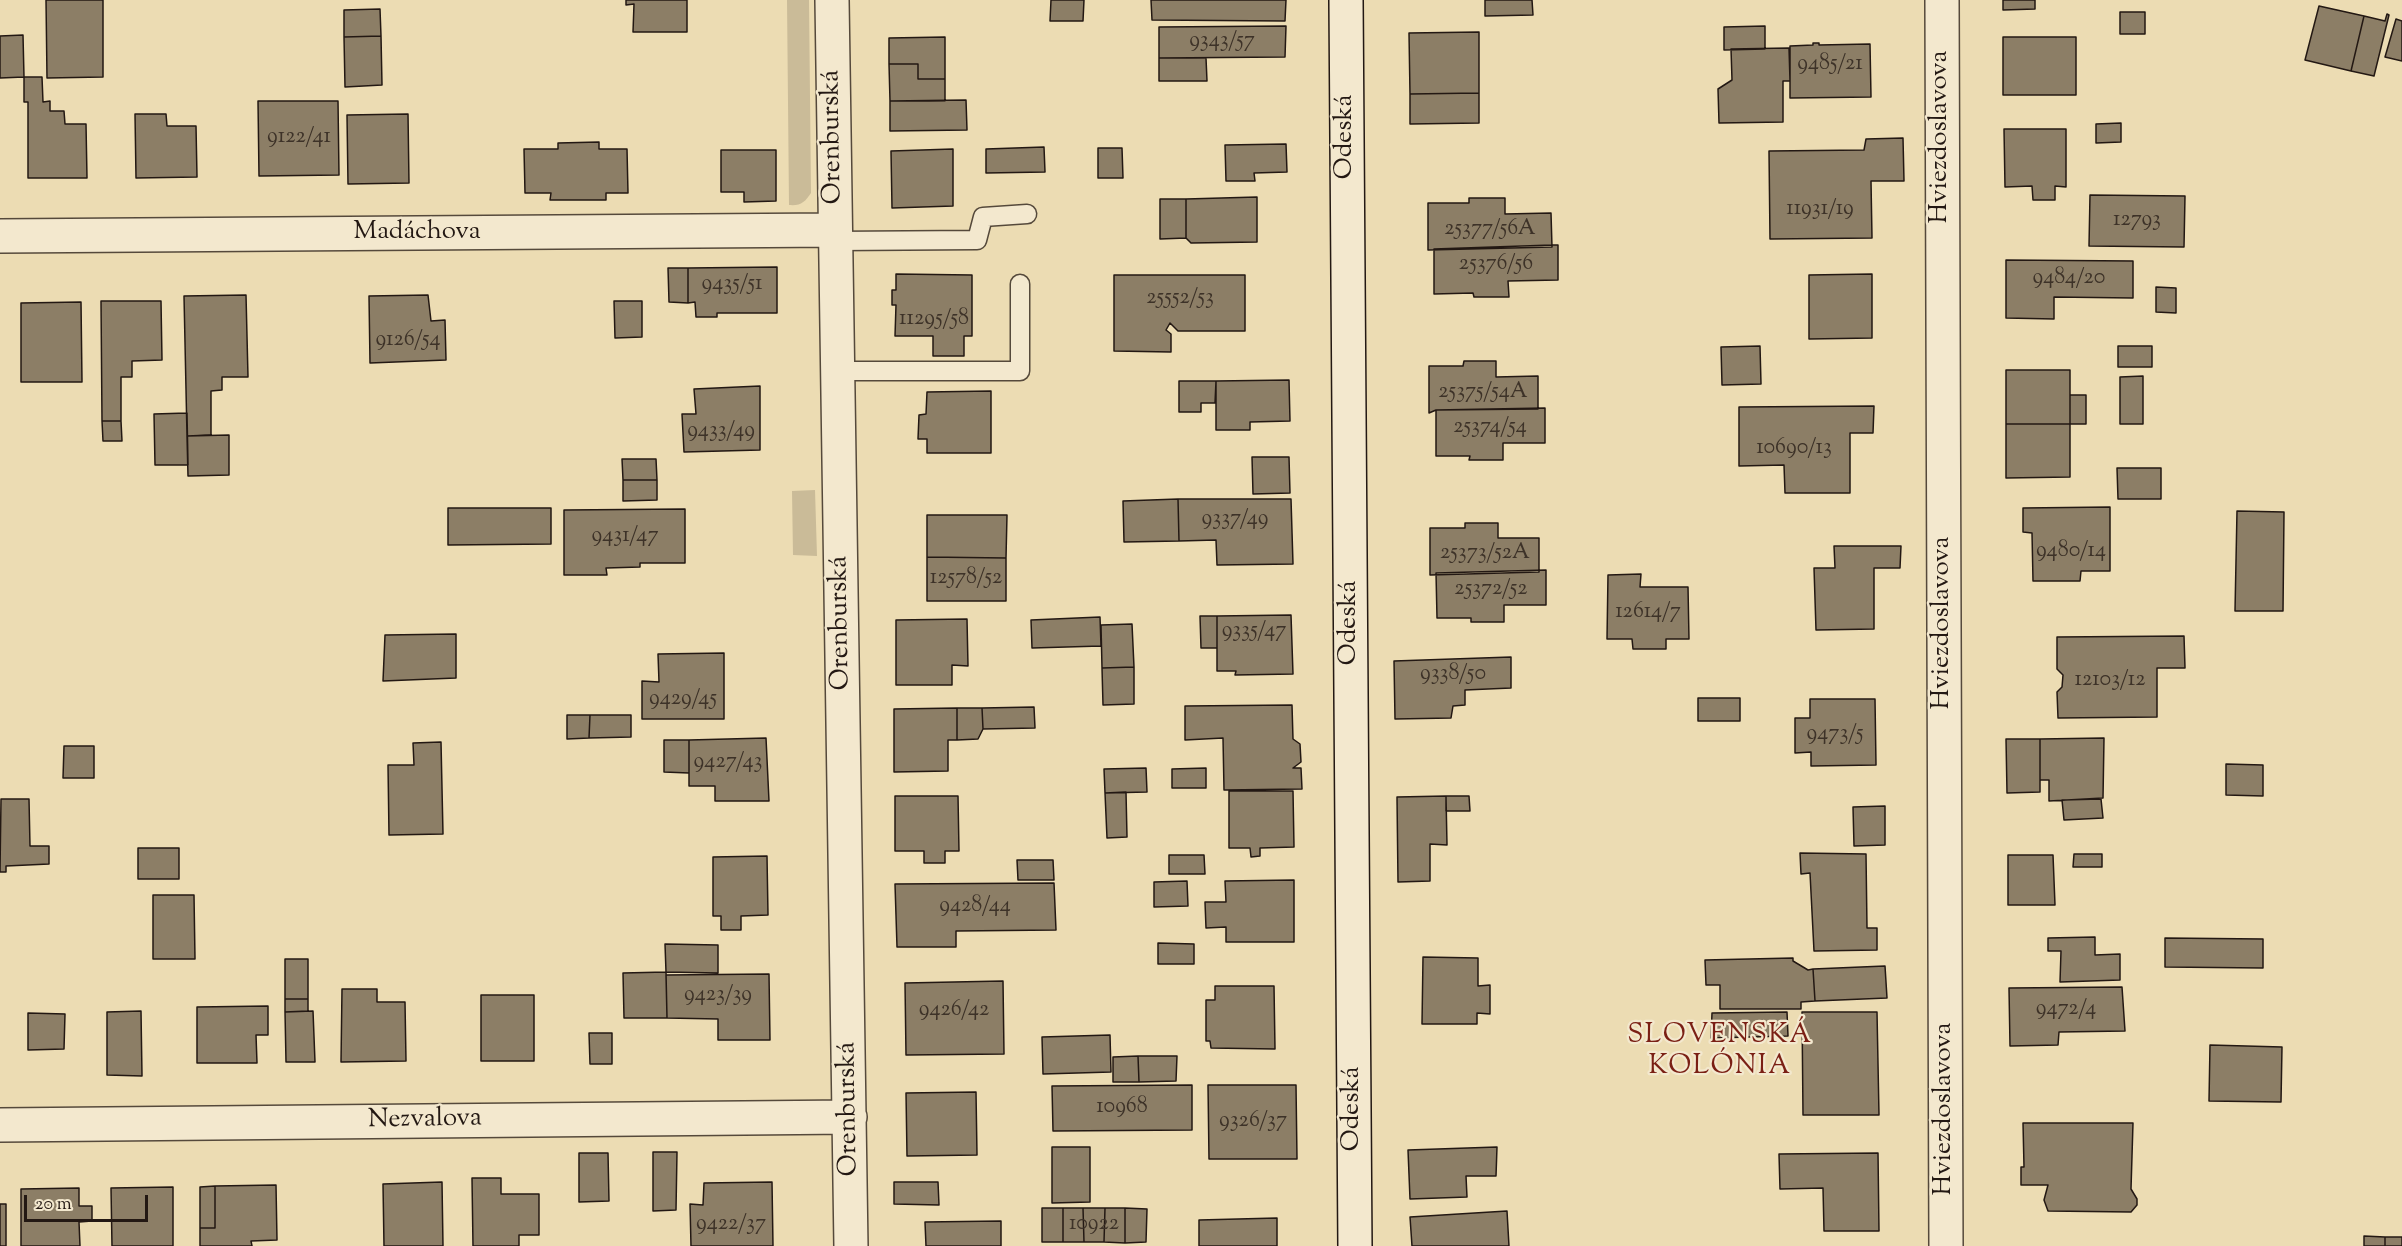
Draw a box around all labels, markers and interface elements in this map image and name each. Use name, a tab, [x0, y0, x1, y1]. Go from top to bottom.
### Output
house number: 9343/57	[1189, 29, 1255, 55]
street label: Hviezdoslavova	[1926, 50, 1958, 224]
house number: 9485/21	[1797, 52, 1863, 78]
street label: Orenburská	[817, 70, 851, 204]
street label: Odeská	[1331, 94, 1363, 180]
house number: 9122/41	[267, 125, 331, 151]
house number: 11931/19	[1786, 197, 1854, 223]
house number: 12793	[2113, 208, 2161, 234]
house number: 25377/56A	[1444, 217, 1536, 243]
street label: Madáchova	[353, 218, 481, 250]
house number: 25376/56	[1459, 252, 1533, 278]
house number: 9484/20	[2033, 266, 2105, 292]
house number: 9435/51	[702, 272, 762, 298]
house number: 25552/53	[1146, 286, 1214, 312]
house number: 11295/58	[899, 307, 969, 333]
house number: 9126/54	[375, 328, 441, 354]
house number: 25375/54A	[1438, 380, 1528, 406]
house number: 25374/54	[1453, 415, 1527, 441]
house number: 9433/49	[687, 419, 755, 445]
house number: 10690/13	[1756, 436, 1832, 462]
house number: 9337/49	[1202, 507, 1268, 533]
house number: 9431/47	[592, 524, 658, 550]
street label: Hviezdoslavova	[1928, 536, 1960, 710]
house number: 9480/14	[2036, 539, 2106, 565]
house number: 25373/52A	[1440, 541, 1530, 567]
street label: Orenburská	[825, 556, 859, 690]
house number: 12578/52	[930, 566, 1002, 592]
house number: 25372/52	[1454, 577, 1528, 603]
street label: Odeská	[1335, 580, 1367, 666]
house number: 12614/7	[1615, 600, 1681, 626]
house number: 9335/47	[1222, 619, 1286, 645]
house number: 9338/50	[1420, 662, 1486, 688]
house number: 12103/12	[2075, 668, 2145, 694]
house number: 9429/45	[649, 687, 717, 713]
house number: 9473/5	[1807, 722, 1863, 748]
house number: 9427/43	[694, 750, 762, 776]
house number: 9428/44	[939, 894, 1011, 920]
house number: 9423/39	[684, 983, 752, 1009]
house number: 9472/4	[2036, 997, 2096, 1023]
house number: 9426/42	[919, 998, 989, 1024]
district label: SLOVENSKÁ KOLÓNIA	[1627, 1021, 1813, 1084]
street label: Hviezdoslavova	[1930, 1022, 1962, 1196]
street label: Orenburská	[833, 1042, 867, 1176]
street label: Odeská	[1338, 1066, 1370, 1152]
house number: 10968	[1096, 1095, 1148, 1121]
street label: Nezvalova	[368, 1104, 482, 1138]
house number: 9326/37	[1219, 1109, 1287, 1135]
scale bar	[27, 1183, 152, 1221]
text: 20 m	[35, 1192, 72, 1218]
house number: 9422/37	[696, 1212, 766, 1238]
house number: 10922	[1069, 1212, 1119, 1238]

